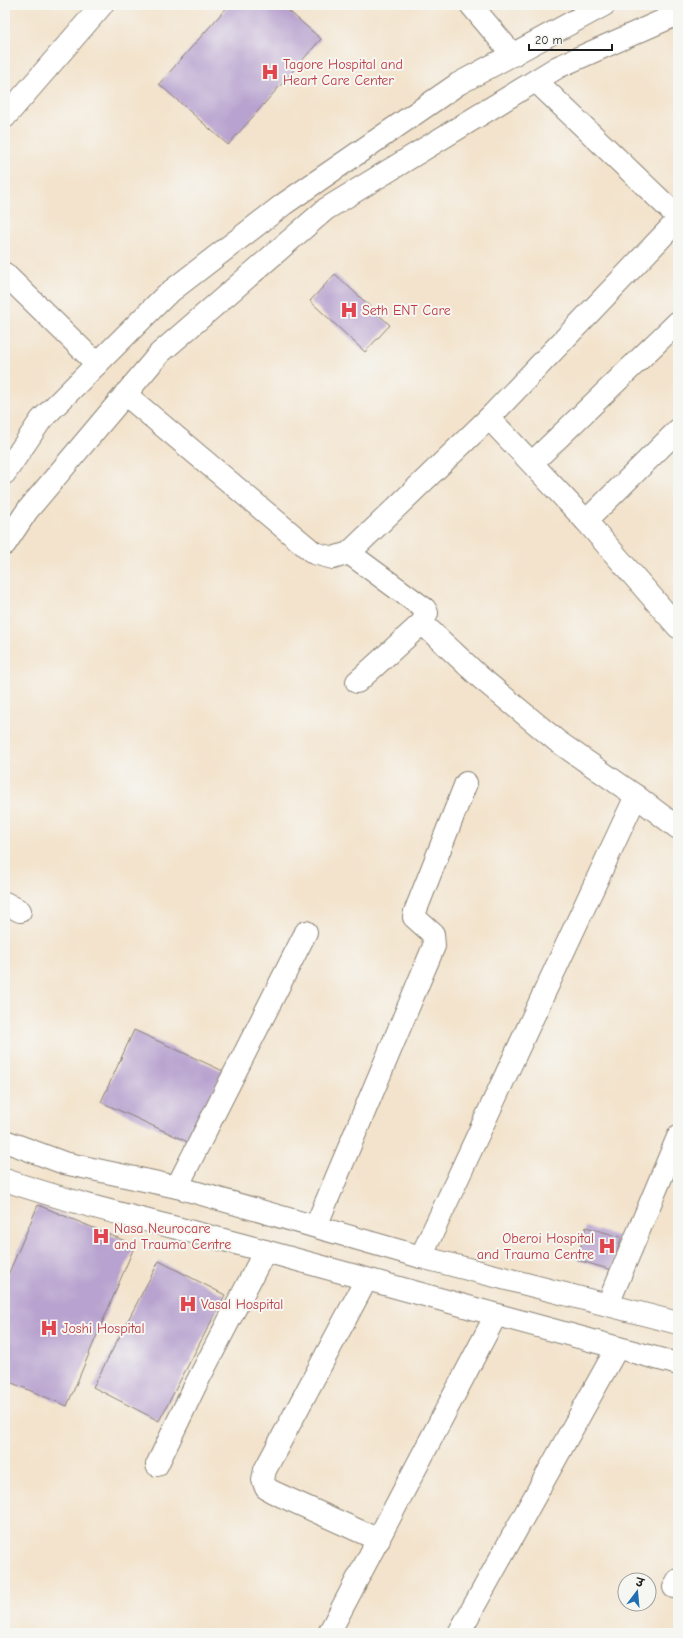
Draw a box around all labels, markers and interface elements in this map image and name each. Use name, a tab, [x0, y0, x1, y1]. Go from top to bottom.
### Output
scale bar	[529, 26, 612, 52]
text: 20 m	[535, 33, 563, 47]
place label: Tagore Hospital and Heart Care Center	[283, 56, 403, 89]
hospital icon: Tagore Hospital and Heart Care Center	[260, 62, 280, 82]
hospital icon: Seth ENT Care	[339, 300, 359, 320]
place label: Seth ENT Care	[362, 302, 451, 319]
place label: Nasa Neurocare and Trauma Centre	[114, 1220, 231, 1253]
hospital icon: Nasa Neurocare and Trauma Centre	[91, 1226, 111, 1246]
place label: Oberoi Hospital and Trauma Centre	[477, 1230, 594, 1263]
hospital icon: Oberoi Hospital and Trauma Centre	[597, 1236, 617, 1256]
hospital icon: Vasal Hospital	[178, 1294, 198, 1314]
place label: Vasal Hospital	[201, 1296, 283, 1313]
hospital icon: Joshi Hospital	[39, 1318, 59, 1338]
place label: Joshi Hospital	[62, 1320, 145, 1337]
north arrow	[617, 1572, 657, 1612]
text: उ	[633, 1575, 647, 1591]

